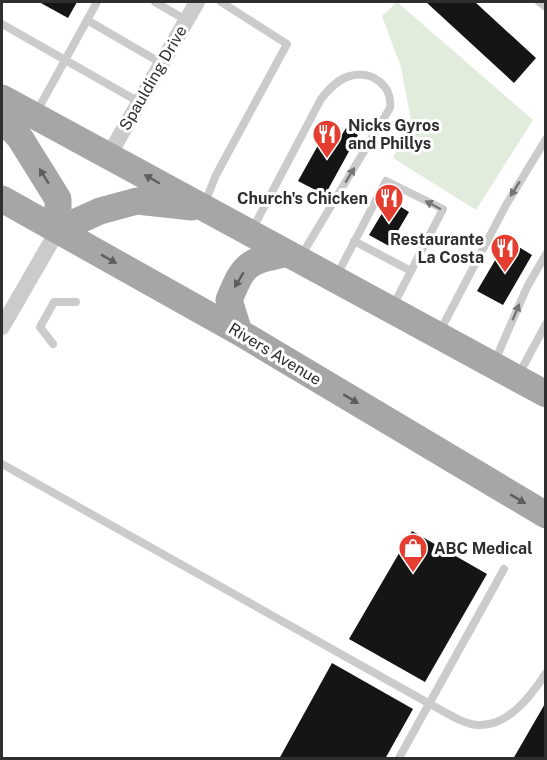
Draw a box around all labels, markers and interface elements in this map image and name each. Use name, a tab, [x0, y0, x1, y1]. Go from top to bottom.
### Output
street label: Spaulding Drive	[115, 22, 191, 134]
place label: Nicks Gyros and Phillys	[348, 116, 440, 153]
restaurant icon: Nicks Gyros and Phillys	[311, 118, 343, 160]
one-way arrow	[344, 167, 355, 183]
one-way arrow	[39, 168, 50, 184]
one-way arrow	[144, 174, 160, 185]
one-way arrow	[509, 181, 520, 197]
restaurant icon: Church's Chicken	[373, 182, 405, 224]
place label: Church's Chicken	[237, 189, 368, 208]
one-way arrow	[424, 200, 442, 210]
place label: Restaurante La Costa	[390, 230, 484, 267]
restaurant icon: Restaurante La Costa	[489, 232, 521, 274]
one-way arrow	[101, 254, 118, 264]
one-way arrow	[233, 272, 244, 288]
one-way arrow	[511, 303, 521, 321]
street label: Rivers Avenue	[225, 319, 325, 389]
one-way arrow	[343, 393, 359, 404]
one-way arrow	[510, 493, 526, 504]
shop icon: ABC Medical	[397, 532, 429, 574]
place label: ABC Medical	[434, 539, 532, 558]

